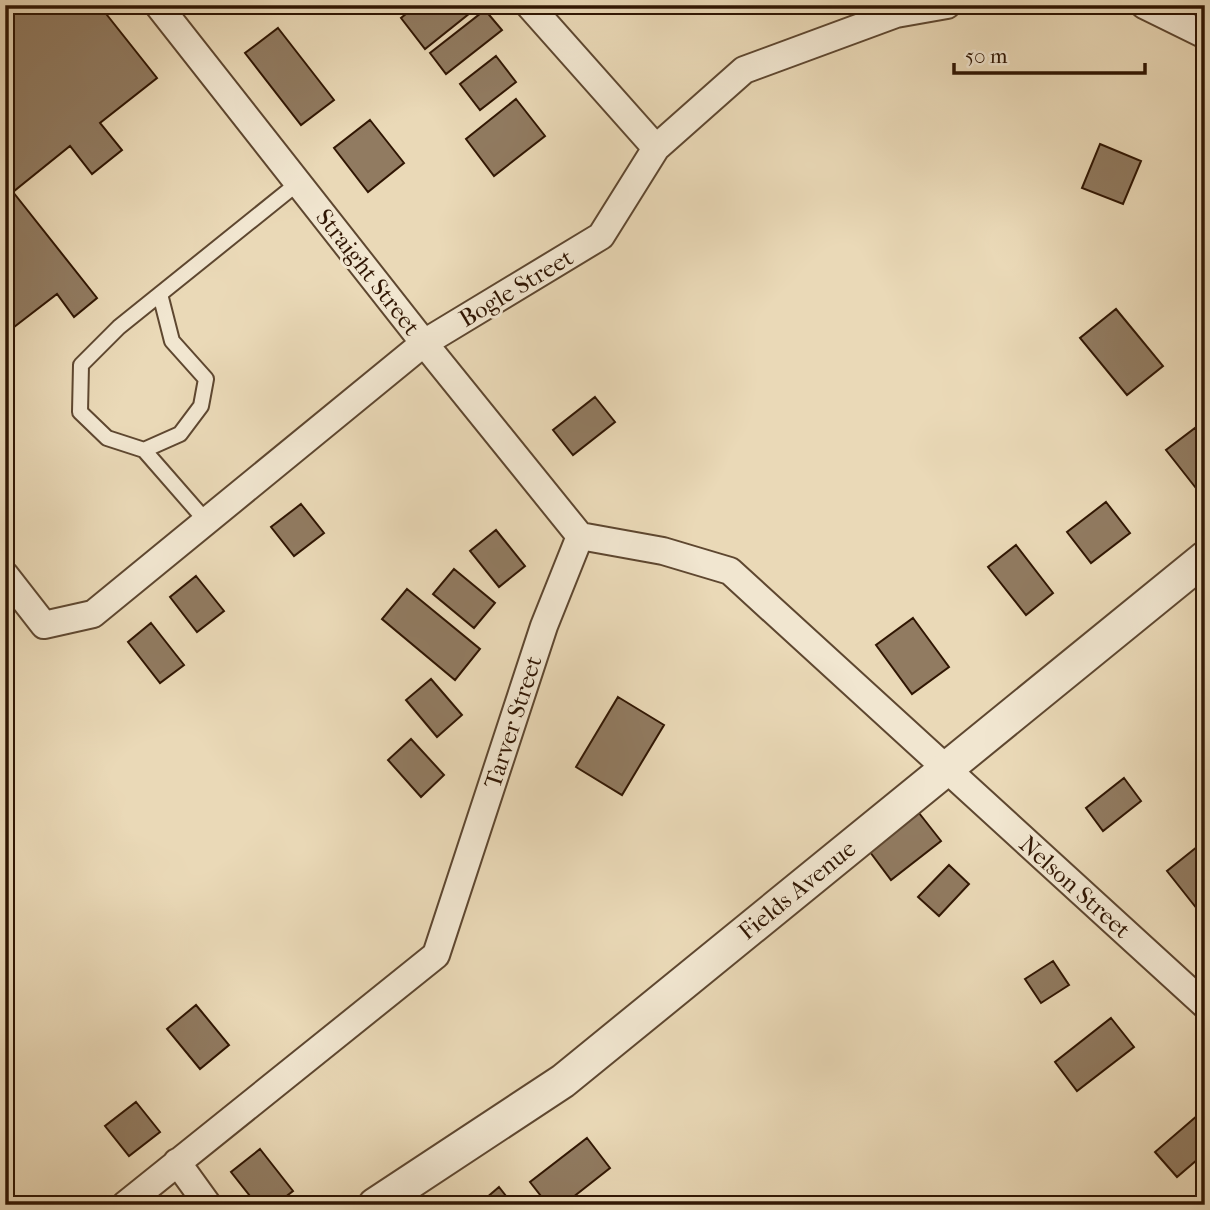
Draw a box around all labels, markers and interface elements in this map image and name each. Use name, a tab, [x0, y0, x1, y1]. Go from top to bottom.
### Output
scale bar	[954, 32, 1145, 76]
text: 50 m	[965, 44, 1008, 68]
street label: Straight Street	[310, 203, 426, 341]
street label: Bogle Street	[454, 243, 578, 333]
street label: Tarver Street	[478, 652, 548, 792]
street label: Nelson Street	[1014, 830, 1137, 944]
street label: Fields Avenue	[733, 834, 861, 946]

